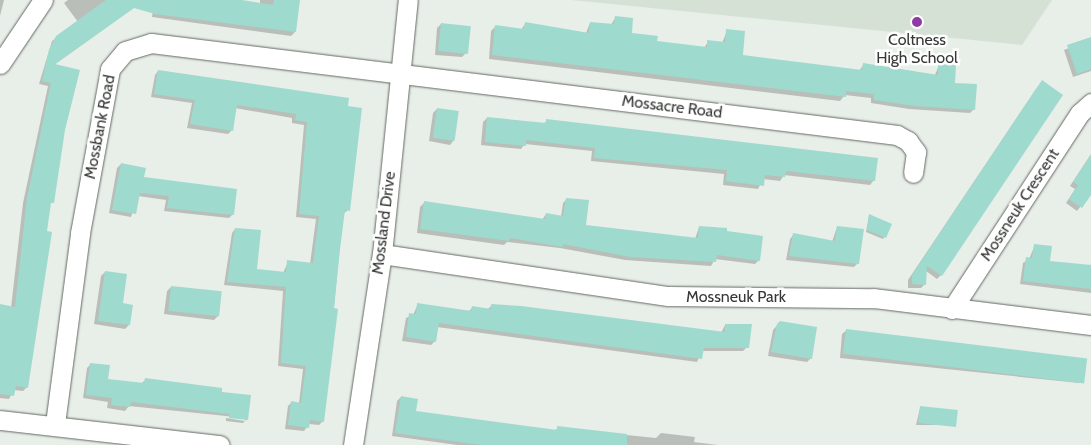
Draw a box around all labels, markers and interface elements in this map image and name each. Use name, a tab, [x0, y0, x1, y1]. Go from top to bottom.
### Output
marker: Coltness High School	[911, 16, 923, 28]
place label: Coltness High School	[876, 30, 958, 68]
street label: Mossbank Road	[80, 73, 120, 181]
street label: Mossacre Road	[621, 91, 723, 123]
street label: Mossneuk Crescent	[977, 145, 1063, 265]
street label: Mossland Drive	[368, 170, 400, 276]
street label: Mossneuk Park	[686, 287, 786, 307]

